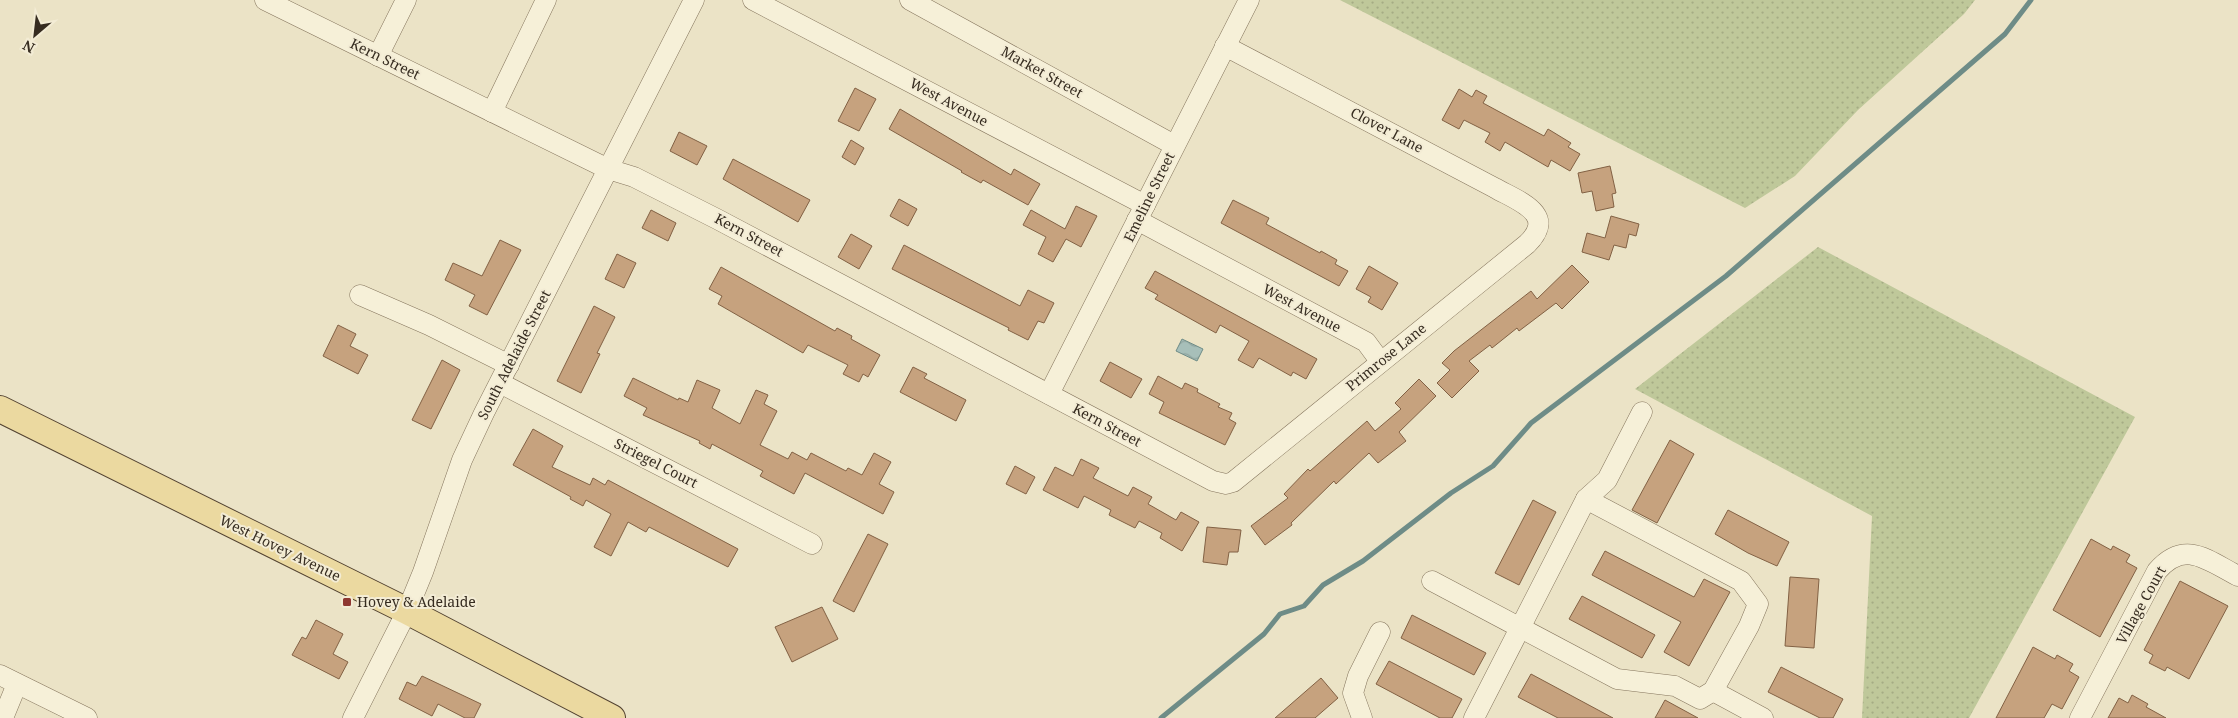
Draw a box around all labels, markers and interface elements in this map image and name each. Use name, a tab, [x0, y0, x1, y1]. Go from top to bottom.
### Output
north arrow	[10, 10, 60, 60]
street label: Kern Street	[347, 34, 423, 84]
text: N	[19, 36, 38, 58]
street label: Market Street	[998, 41, 1087, 102]
street label: West Avenue	[907, 73, 992, 130]
street label: Clover Lane	[1347, 102, 1427, 157]
street label: Emeline Street	[1119, 149, 1178, 245]
street label: Kern Street	[712, 208, 787, 261]
street label: West Avenue	[1260, 279, 1345, 336]
street label: South Adelaide Street	[473, 287, 555, 423]
street label: Primrose Lane	[1342, 318, 1430, 395]
street label: Kern Street	[1070, 398, 1145, 451]
street label: Striegel Court	[611, 433, 701, 492]
street label: West Hovey Avenue	[216, 510, 344, 585]
street label: Village Court	[2111, 562, 2170, 647]
place label: Hovey & Adelaide	[357, 592, 476, 611]
marker: Hovey & Adelaide	[341, 596, 353, 608]

